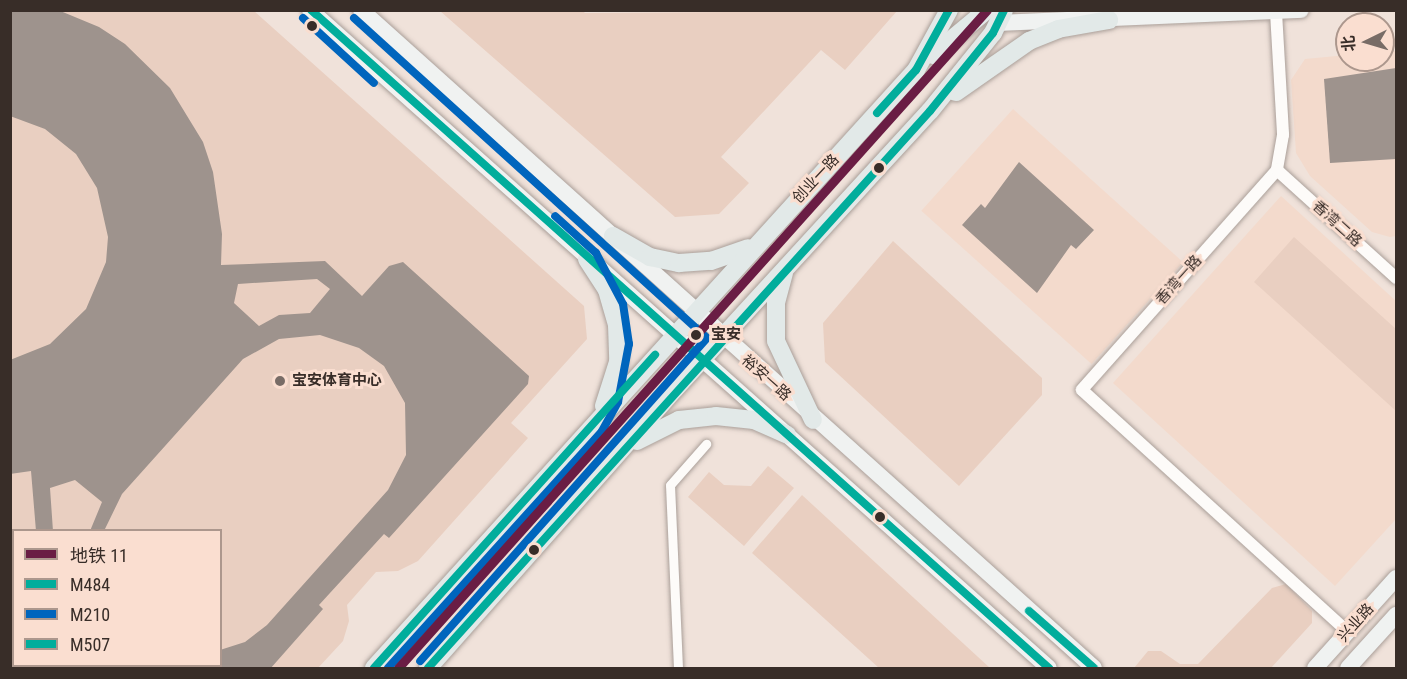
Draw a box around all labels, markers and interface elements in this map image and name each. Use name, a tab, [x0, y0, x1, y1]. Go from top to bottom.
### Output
north arrow	[1335, 12, 1395, 72]
unlabelled marker	[306, 20, 318, 32]
text: 北	[1338, 35, 1359, 52]
street label: 创业一路	[789, 151, 843, 207]
unlabelled marker	[873, 162, 885, 174]
street label: 香湾二路	[1309, 197, 1365, 251]
street label: 香湾一路	[1152, 252, 1206, 308]
marker: 宝安	[686, 325, 706, 345]
place label: 宝安	[711, 326, 741, 344]
street label: 裕安一路	[738, 351, 794, 405]
place label: 宝安体育中心	[292, 372, 382, 390]
marker: 宝安体育中心	[273, 374, 287, 388]
unlabelled marker	[874, 511, 886, 523]
legend	[12, 529, 222, 667]
unlabelled marker	[528, 544, 540, 556]
text: 地铁 11	[70, 545, 128, 566]
text: M484	[70, 574, 110, 595]
street label: 兴业路	[1334, 600, 1378, 646]
text: M210	[70, 604, 110, 625]
text: M507	[70, 634, 110, 655]

